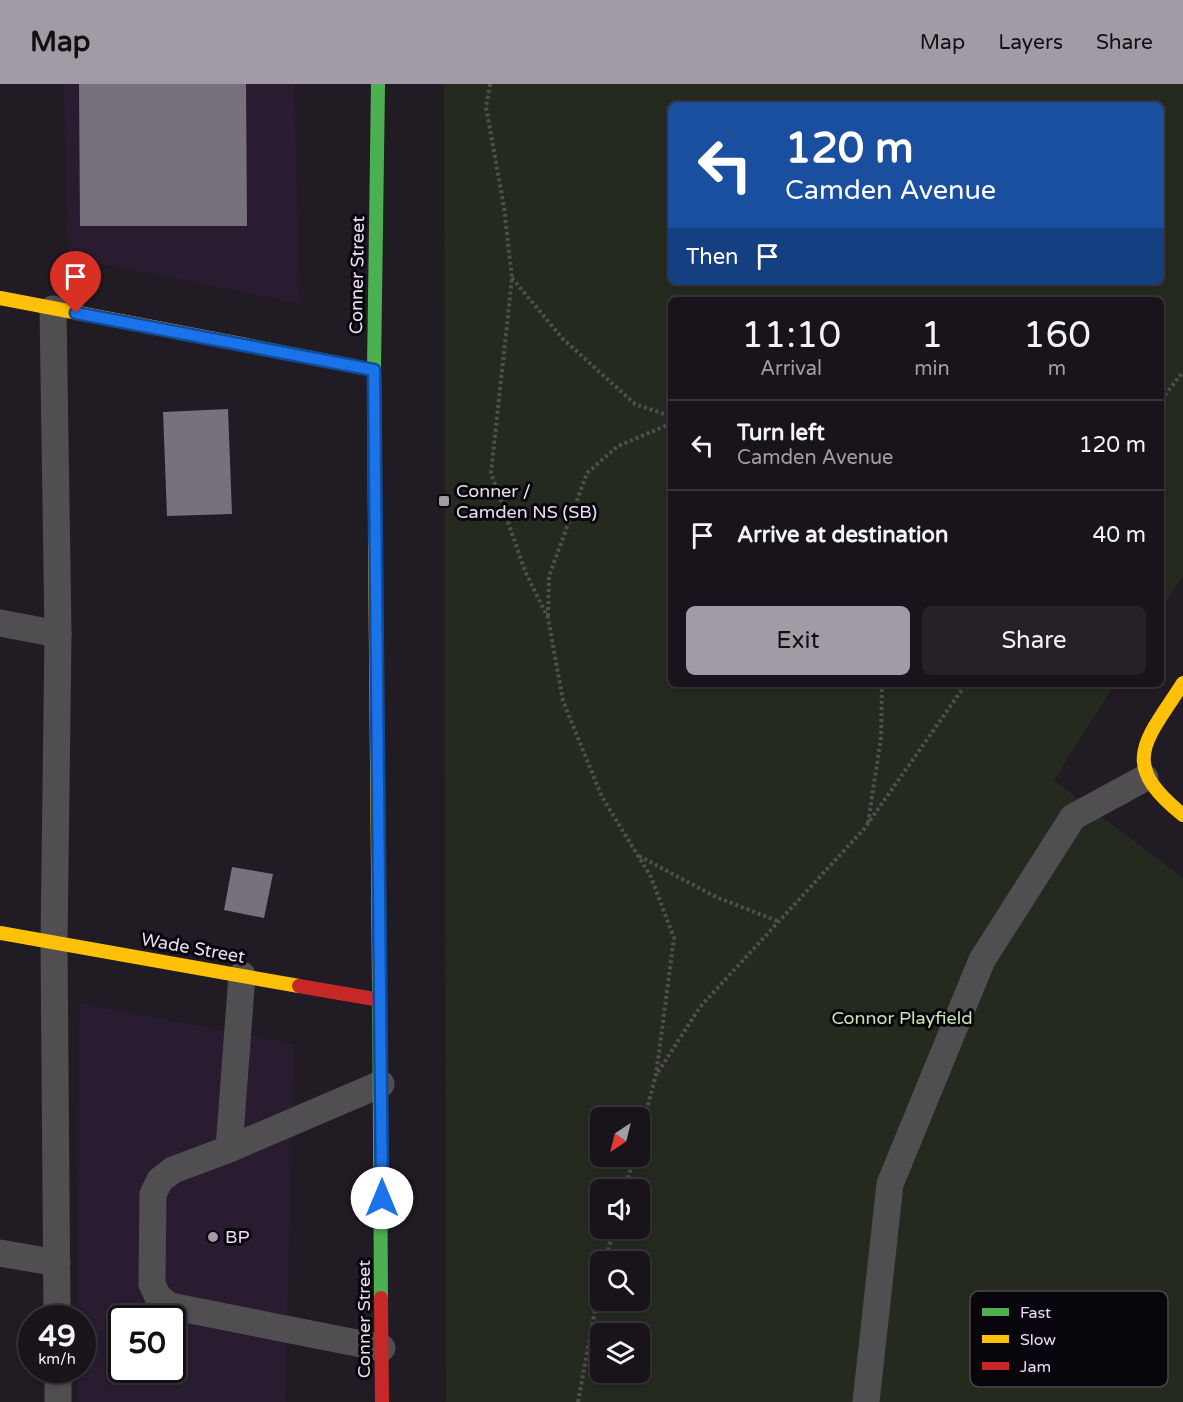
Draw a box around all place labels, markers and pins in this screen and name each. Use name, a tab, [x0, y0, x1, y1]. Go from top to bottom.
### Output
pin	[50, 251, 101, 313]
place label: Conner / Camden NS (SB)	[456, 480, 597, 523]
marker: Conner / Camden NS (SB)	[437, 494, 451, 508]
place label: BP	[225, 1226, 250, 1248]
marker: BP	[206, 1230, 220, 1244]

